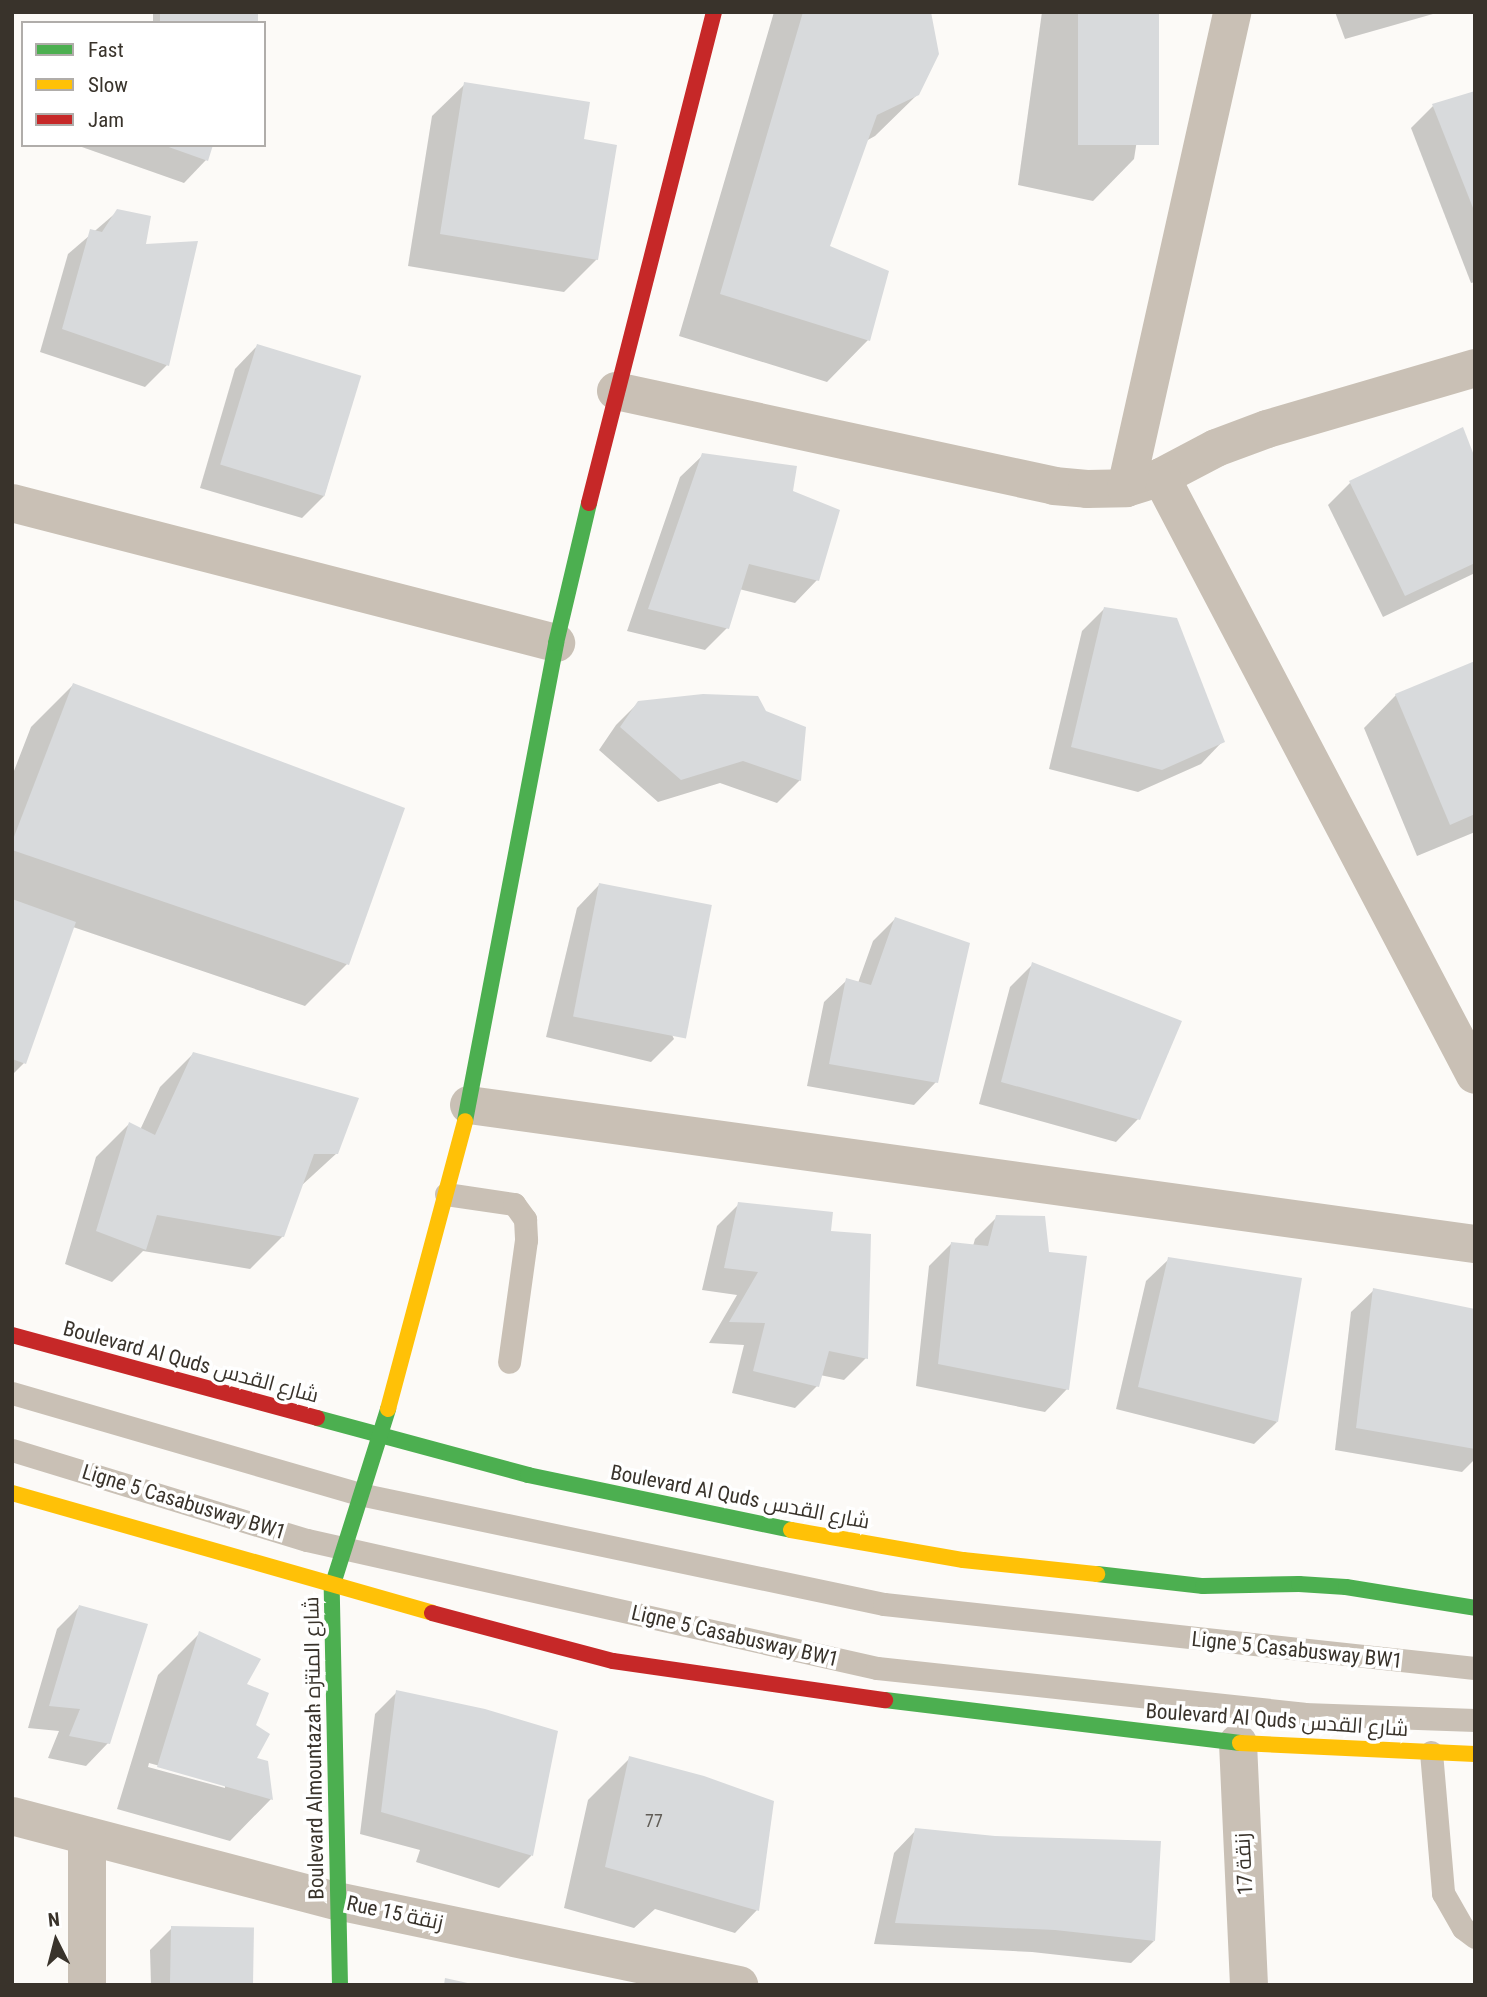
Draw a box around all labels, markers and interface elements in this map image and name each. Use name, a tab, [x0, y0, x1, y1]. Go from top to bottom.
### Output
legend	[21, 21, 266, 147]
text: Fast	[88, 38, 124, 62]
text: Slow	[88, 73, 128, 97]
text: Jam	[88, 108, 124, 132]
street label: Boulevard Al Quds شارع القدس	[61, 1316, 321, 1408]
street label: Ligne 5 Casabusway BW1	[79, 1459, 289, 1545]
street label: Boulevard Al Quds شارع القدس	[608, 1460, 872, 1534]
street label: Boulevard Almountazah شارع المنتزه	[299, 1596, 329, 1900]
street label: Ligne 5 Casabusway BW1	[629, 1600, 841, 1672]
street label: Ligne 5 Casabusway BW1	[1190, 1626, 1404, 1674]
street label: Boulevard Al Quds شارع القدس	[1145, 1698, 1409, 1742]
house number: 77	[645, 1810, 663, 1832]
street label: زنقة 17	[1230, 1832, 1258, 1896]
street label: Rue 15 زنقة	[344, 1890, 446, 1936]
north arrow	[21, 1906, 91, 1976]
text: N	[47, 1908, 61, 1932]

